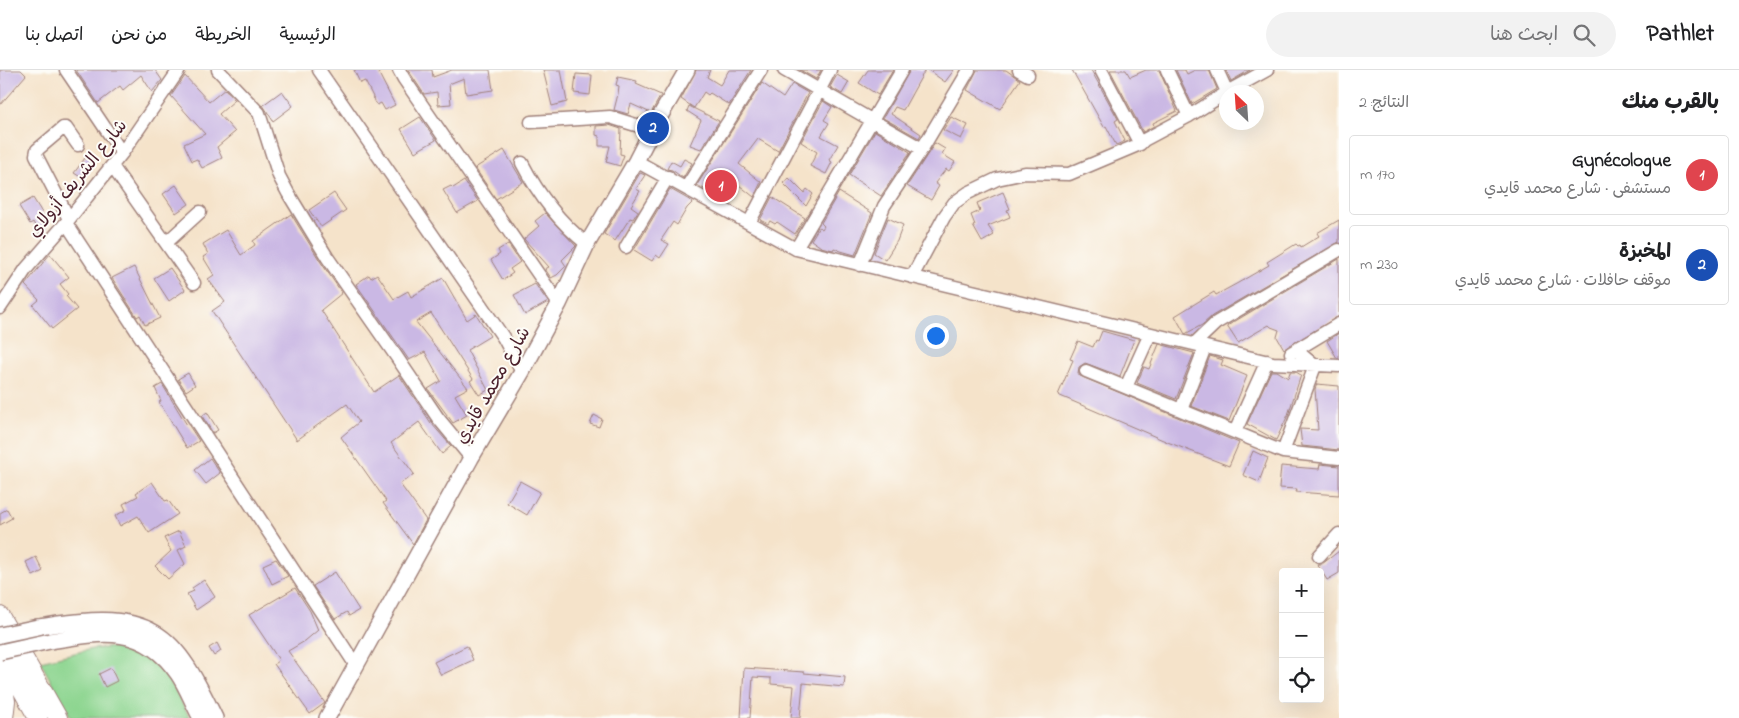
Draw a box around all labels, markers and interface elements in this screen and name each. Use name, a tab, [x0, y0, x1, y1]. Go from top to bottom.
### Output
search box	[1266, 12, 1616, 57]
text: Pathlet	[1646, 17, 1714, 52]
icon: search	[1570, 21, 1598, 49]
text: ابحث هنا	[1490, 22, 1558, 49]
text: اتصل بنا	[25, 23, 83, 49]
text: من نحن	[111, 23, 167, 49]
text: الخريطة	[195, 23, 251, 49]
text: الرئيسية	[279, 23, 336, 49]
north arrow	[1219, 85, 1264, 130]
text: بالقرب منك	[1622, 88, 1719, 118]
text: النتائج: 2	[1359, 91, 1409, 115]
pin: 2	[637, 109, 669, 147]
street label: شارع الشريف أزولاي	[23, 114, 135, 244]
text: Gynécologue	[1572, 148, 1671, 175]
text: 170 m	[1360, 163, 1395, 187]
text: 1	[1699, 163, 1705, 187]
pin: 1	[705, 167, 737, 205]
text: مستشفى · شارع محمد قايدي	[1484, 177, 1671, 201]
text: المخبزة	[1619, 239, 1671, 266]
text: 230 m	[1360, 253, 1398, 277]
text: 2	[1698, 253, 1706, 277]
text: موقف حافلات · شارع محمد قايدي	[1455, 269, 1671, 293]
street label: شارع محمد قايدي	[450, 322, 538, 450]
your location	[923, 323, 949, 349]
map controls	[1279, 568, 1324, 703]
button: +	[1279, 568, 1324, 613]
button: −	[1279, 613, 1324, 658]
button: locate	[1279, 658, 1324, 703]

